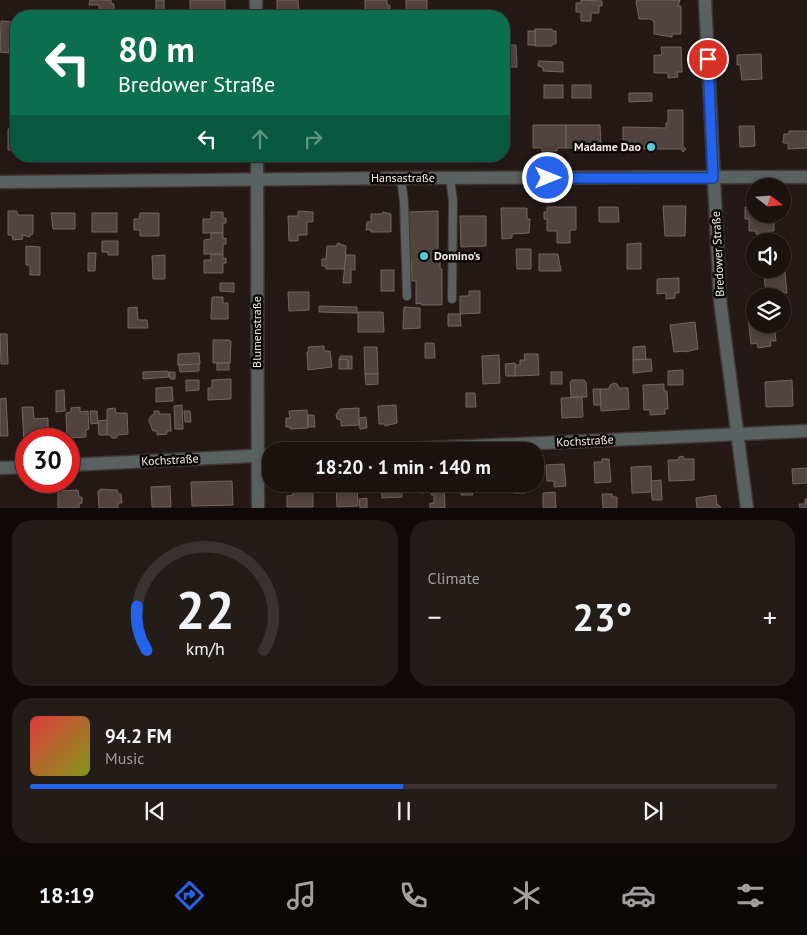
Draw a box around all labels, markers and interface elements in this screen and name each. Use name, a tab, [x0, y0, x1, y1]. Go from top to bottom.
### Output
text: 80 m	[118, 26, 195, 72]
icon: left	[35, 30, 100, 95]
pin	[687, 38, 729, 80]
icon: arrive	[694, 45, 722, 73]
text: Bredower Straße	[118, 70, 275, 98]
icon: left	[193, 125, 221, 153]
icon: ahead	[246, 125, 274, 153]
icon: right	[299, 125, 327, 153]
place label: Madame Dao	[574, 139, 642, 154]
marker: Madame Dao	[645, 141, 657, 153]
position arrow	[521, 151, 573, 203]
street label: Hansastraße	[371, 170, 435, 185]
north arrow	[746, 178, 791, 222]
map controls	[746, 178, 791, 333]
street label: Bredower Straße	[708, 211, 727, 297]
button: sound	[746, 233, 791, 278]
place label: Domino's	[434, 248, 480, 263]
marker: Domino's	[418, 250, 430, 262]
button: layers	[746, 288, 791, 333]
street label: Blumenstraße	[249, 296, 264, 368]
speed limit sign: 30	[15, 428, 80, 493]
street label: Kochstraße	[556, 432, 614, 449]
street label: Kochstraße	[141, 451, 199, 468]
text: 18:20 · 1 min · 140 m	[315, 455, 491, 479]
text: Climate	[428, 568, 480, 588]
text: 22	[175, 576, 234, 643]
text: 23°	[572, 592, 632, 641]
text: −	[428, 598, 442, 635]
text: +	[763, 598, 777, 635]
text: km/h	[185, 637, 224, 660]
text: 94.2 FM	[105, 724, 172, 748]
text: Music	[105, 748, 145, 768]
icon: previous	[141, 797, 169, 825]
icon: pause	[390, 797, 418, 825]
icon: next	[639, 797, 667, 825]
icon: directions	[172, 878, 207, 913]
icon: music	[284, 878, 319, 913]
icon: phone	[396, 878, 431, 913]
icon: climate	[509, 878, 544, 913]
icon: car	[621, 878, 656, 913]
icon: filters	[733, 878, 768, 913]
text: 18:19	[39, 881, 94, 909]

